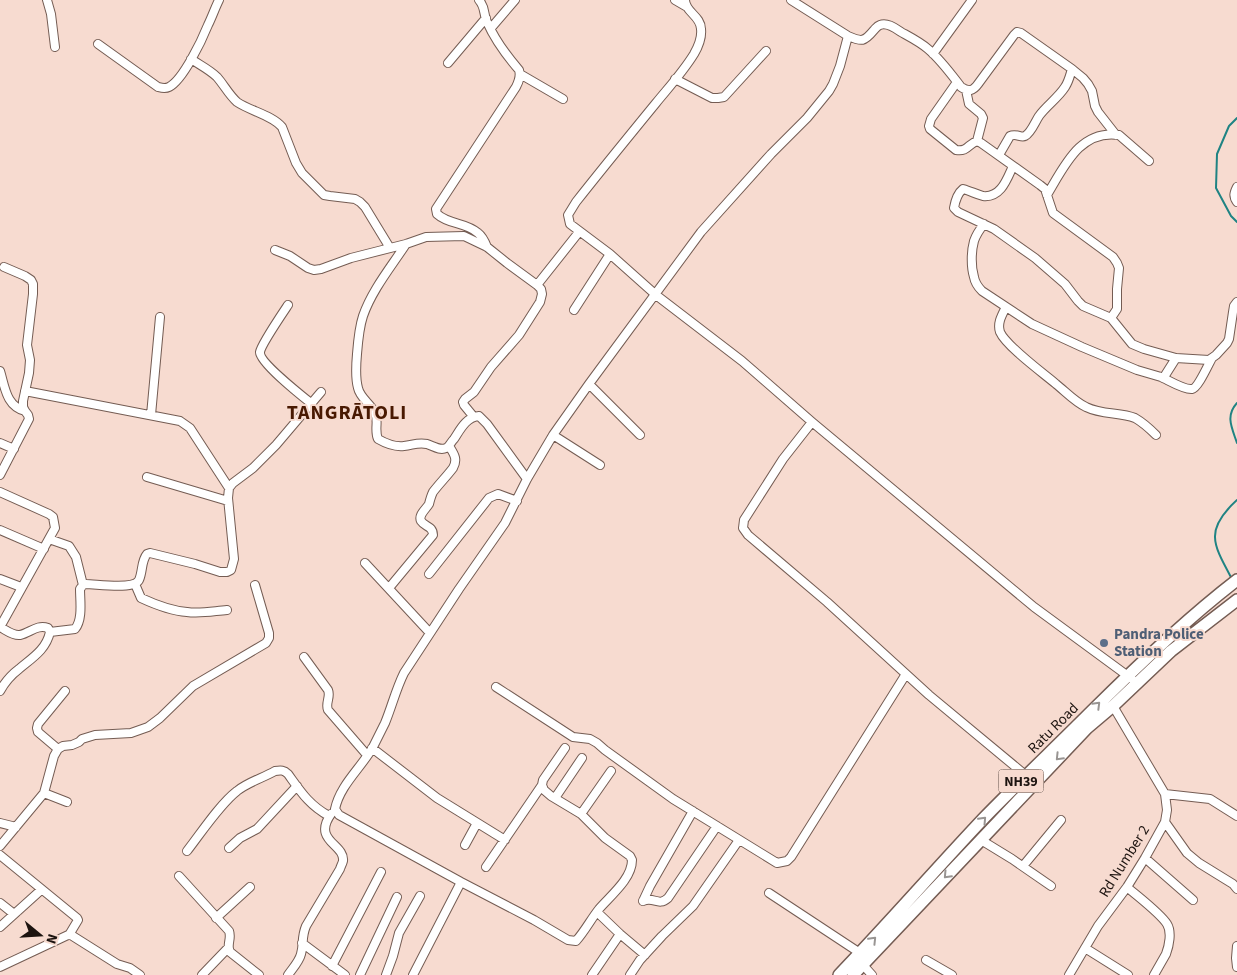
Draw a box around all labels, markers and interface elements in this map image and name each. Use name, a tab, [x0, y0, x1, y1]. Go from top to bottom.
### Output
district label: TANGRĀTOLI	[287, 399, 407, 427]
place label: Pandra Police Station	[1114, 624, 1204, 662]
marker: Pandra Police Station	[1098, 637, 1110, 649]
street label: Ratu Road	[1023, 698, 1083, 758]
one-way arrow	[1092, 702, 1101, 711]
one-way arrow	[1056, 752, 1065, 761]
road number: NH39	[998, 769, 1044, 792]
one-way arrow	[977, 817, 986, 826]
street label: Rd Number 2	[1094, 821, 1155, 901]
one-way arrow	[944, 870, 953, 879]
north arrow	[15, 910, 65, 960]
text: N	[40, 931, 62, 946]
one-way arrow	[867, 937, 876, 946]

